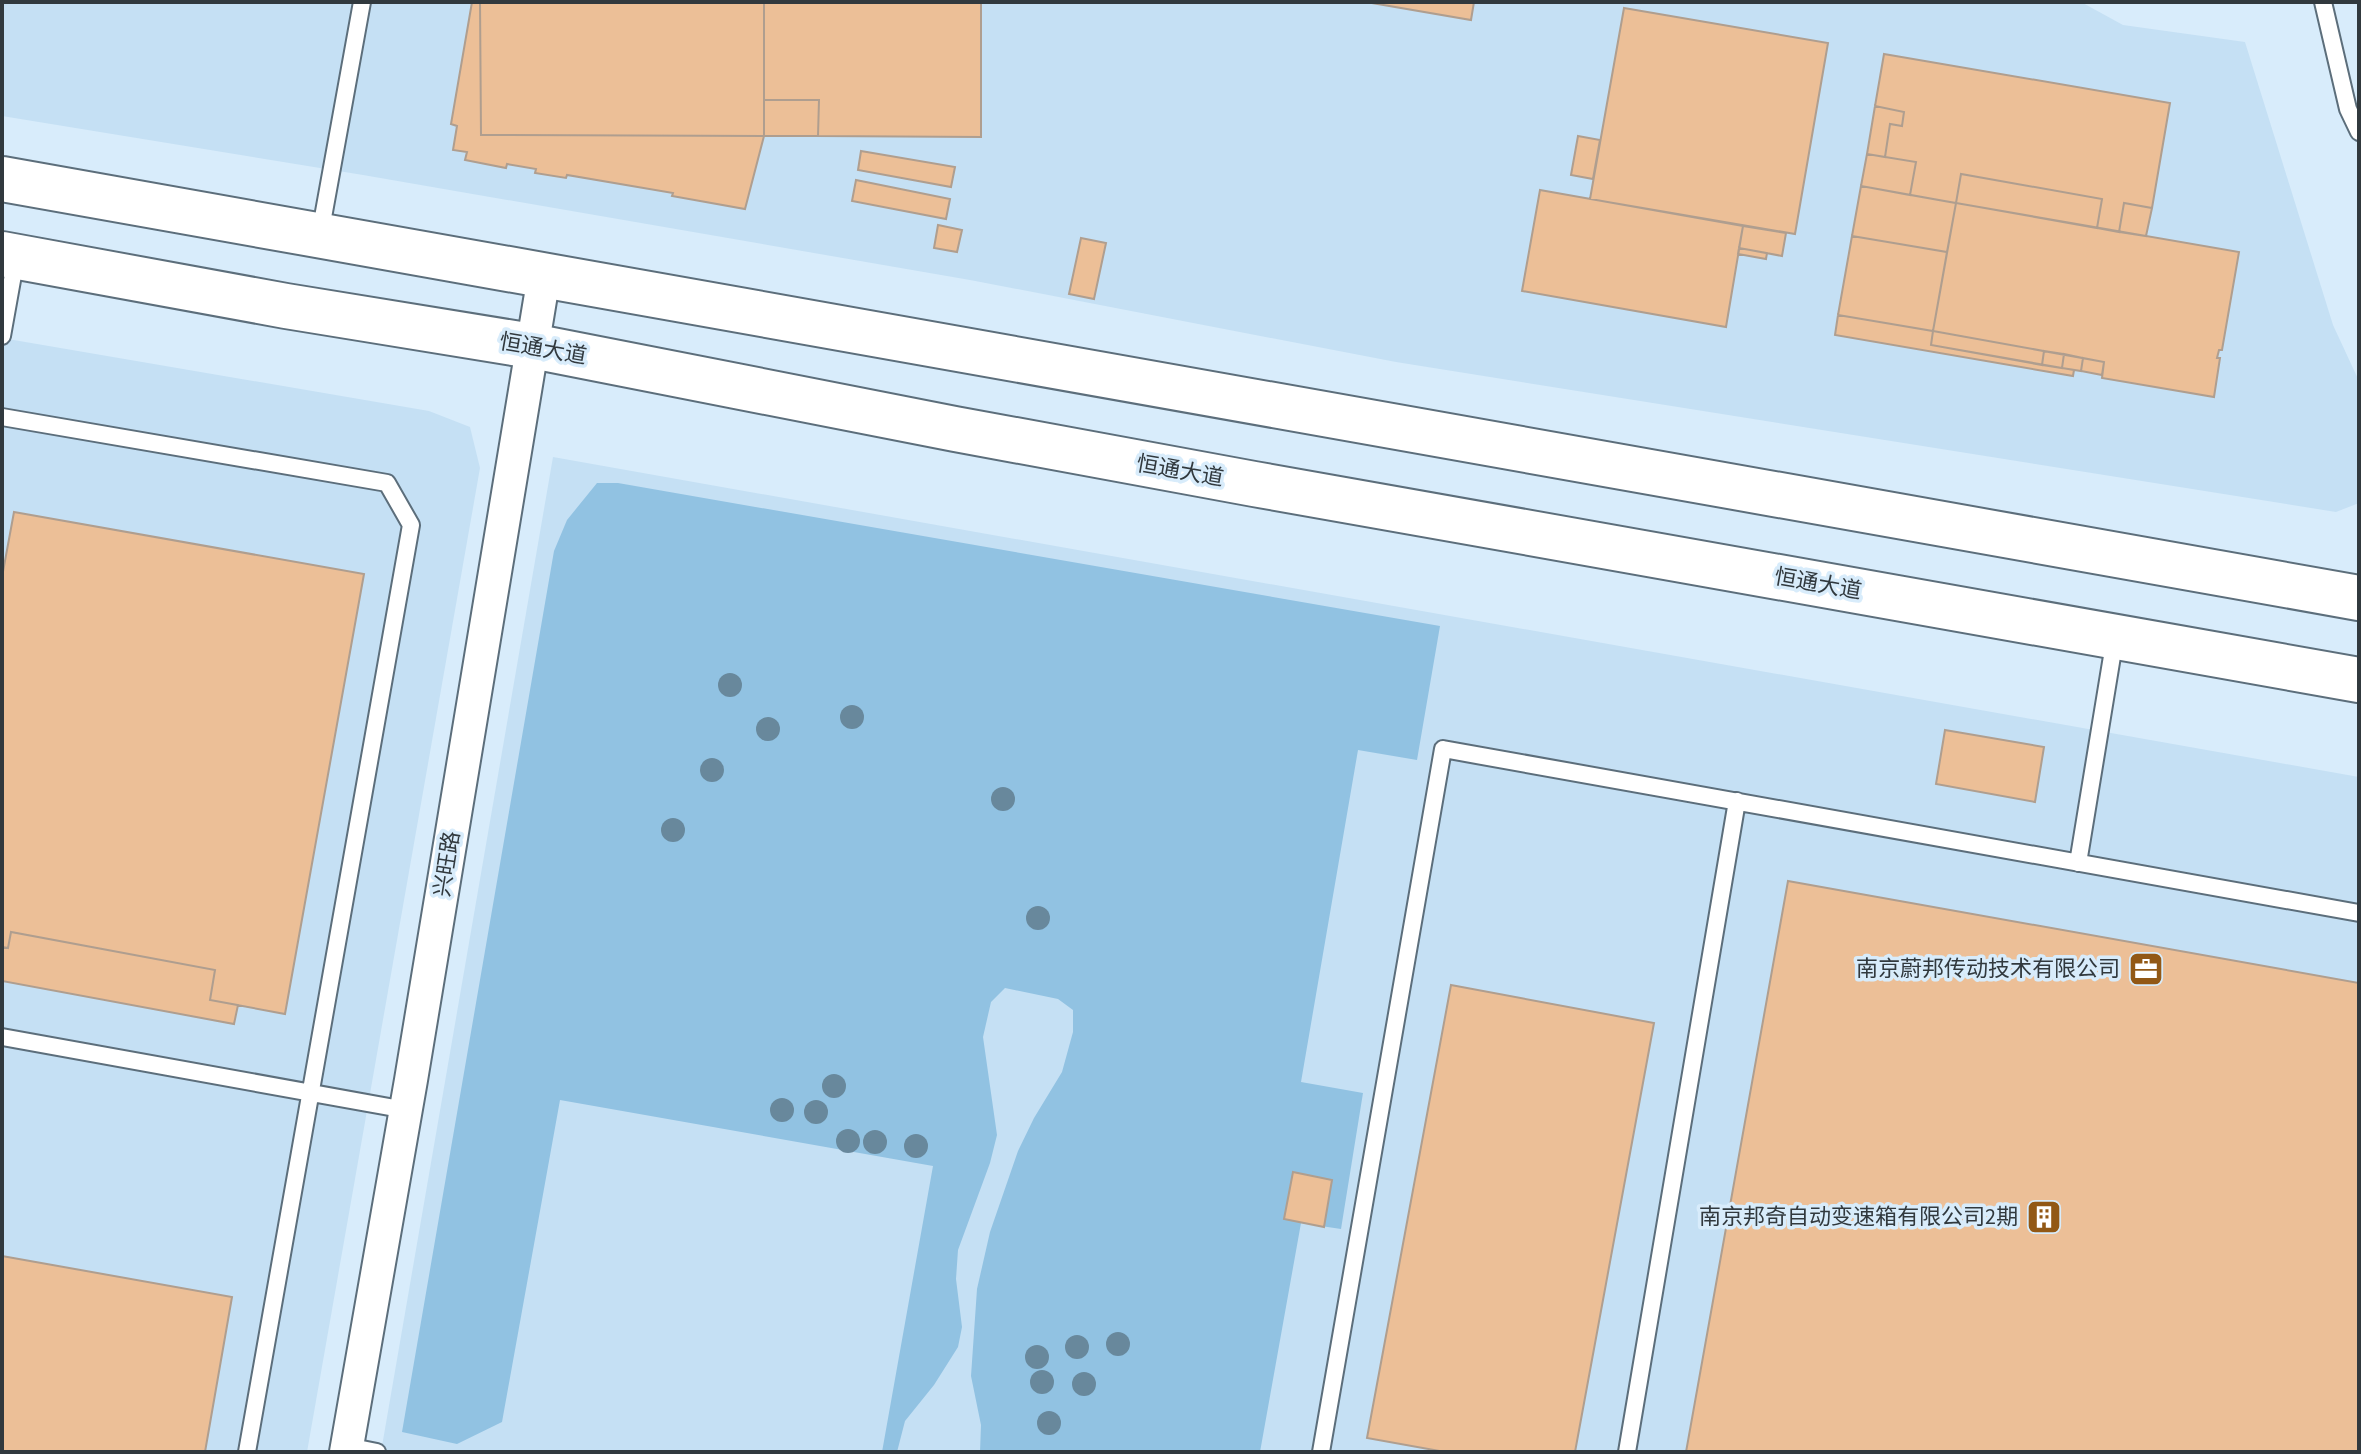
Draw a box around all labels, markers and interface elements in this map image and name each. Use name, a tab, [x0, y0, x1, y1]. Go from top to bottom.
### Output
street label: 恒通大道	[497, 326, 589, 372]
street label: 恒通大道	[1134, 448, 1226, 494]
street label: 恒通大道	[1772, 561, 1864, 607]
street label: 兴旺路	[426, 829, 468, 899]
office icon: 南京蔚邦传动技术有限公司	[2127, 950, 2165, 988]
place label: 南京蔚邦传动技术有限公司	[1856, 953, 2120, 985]
building icon: 南京邦奇自动变速箱有限公司2期	[2025, 1198, 2063, 1236]
place label: 南京邦奇自动变速箱有限公司2期	[1699, 1201, 2018, 1233]

